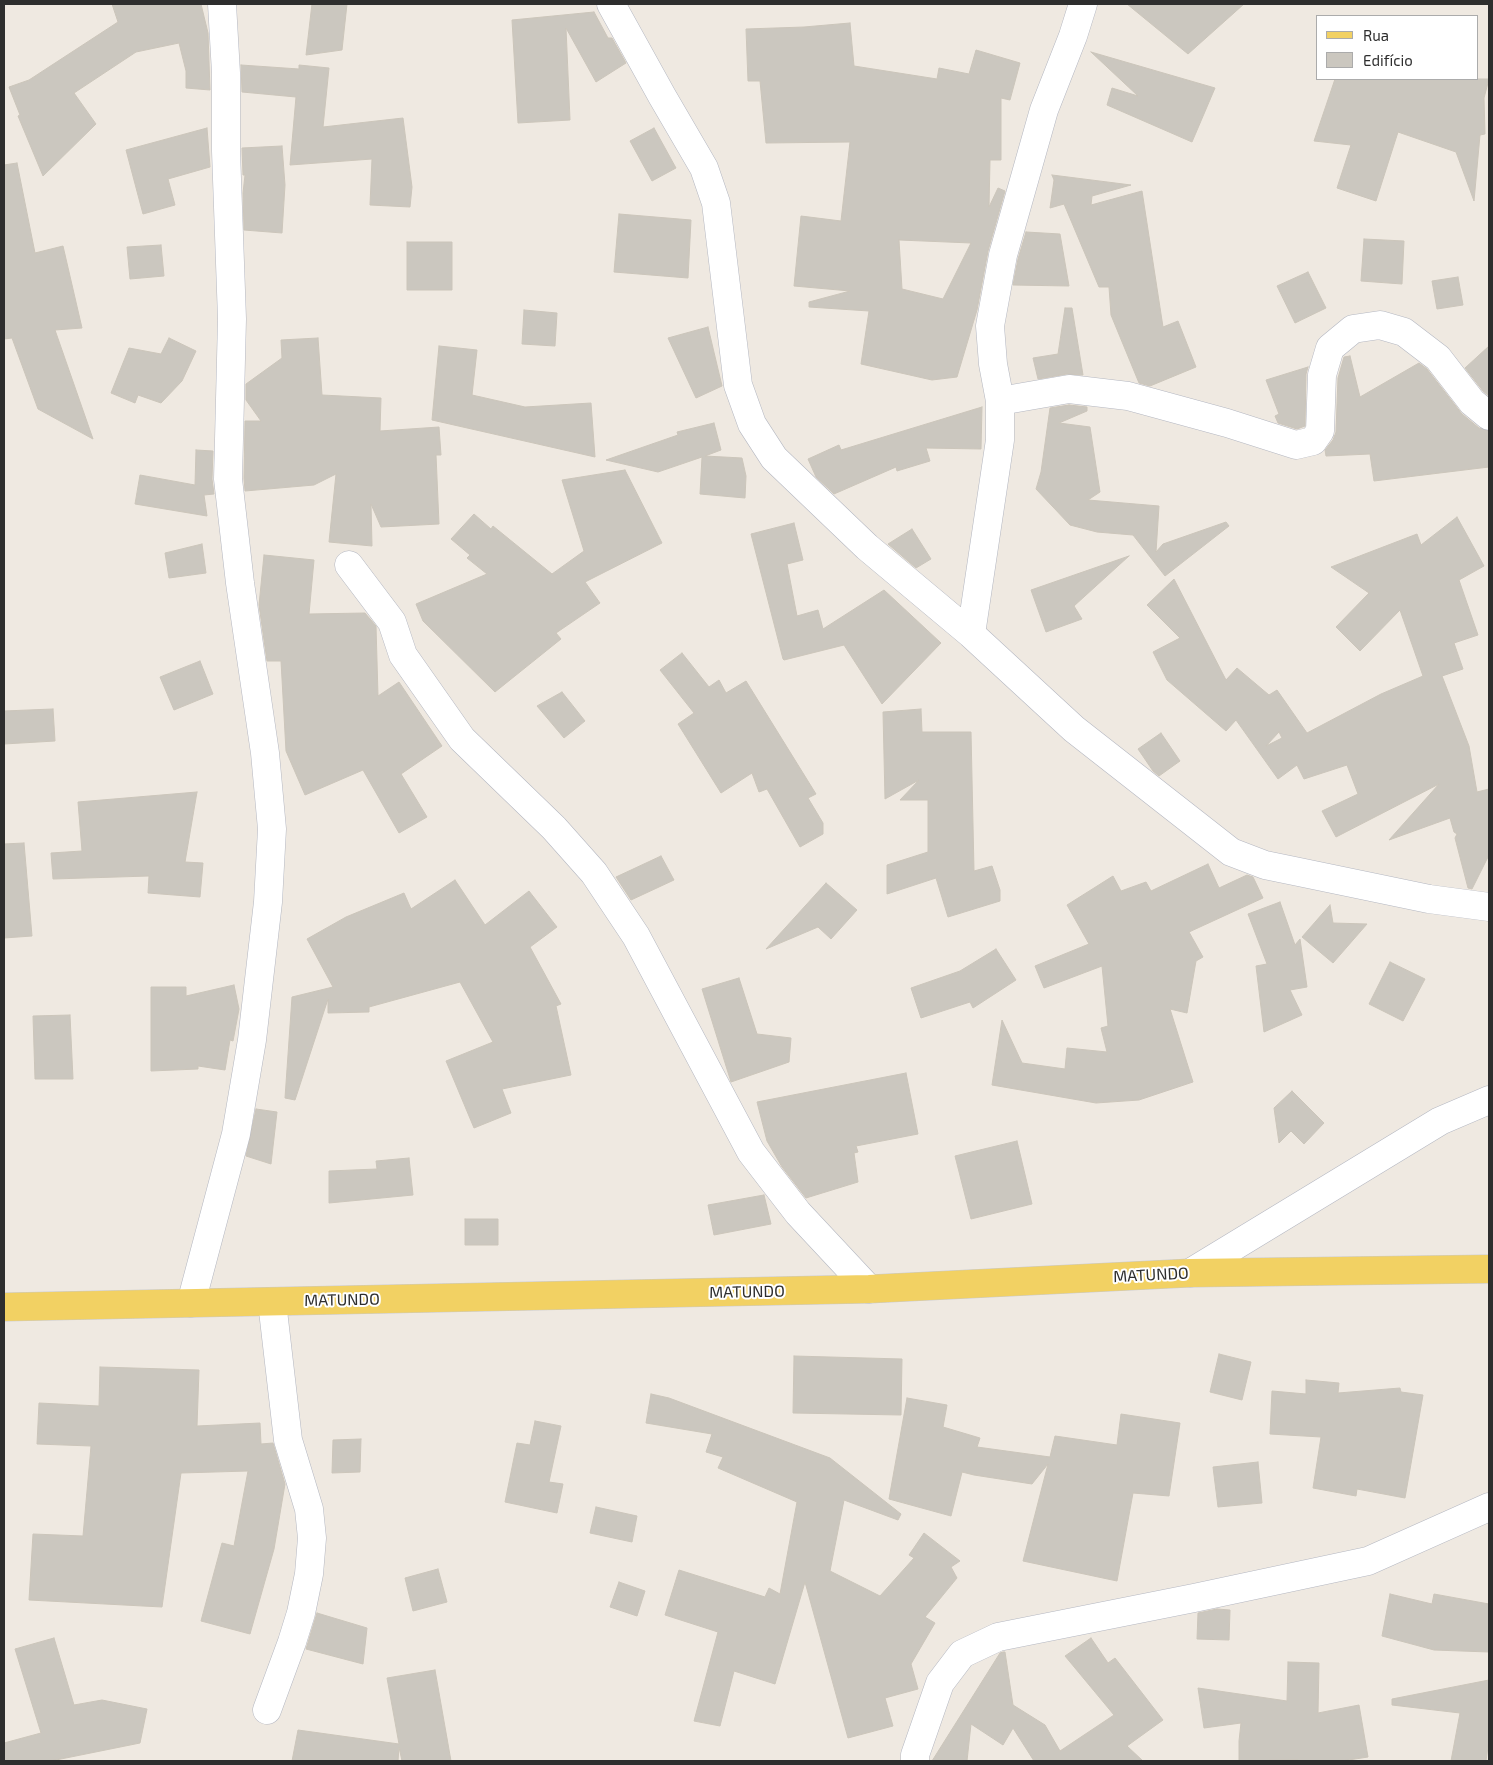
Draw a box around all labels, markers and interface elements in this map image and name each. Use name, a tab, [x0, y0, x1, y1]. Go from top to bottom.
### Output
legend	[1316, 15, 1478, 80]
text: Rua	[1363, 26, 1389, 44]
text: Edifício	[1363, 51, 1413, 69]
street label: MATUNDO	[1113, 1263, 1189, 1287]
street label: MATUNDO	[709, 1282, 785, 1302]
street label: MATUNDO	[304, 1290, 380, 1310]

